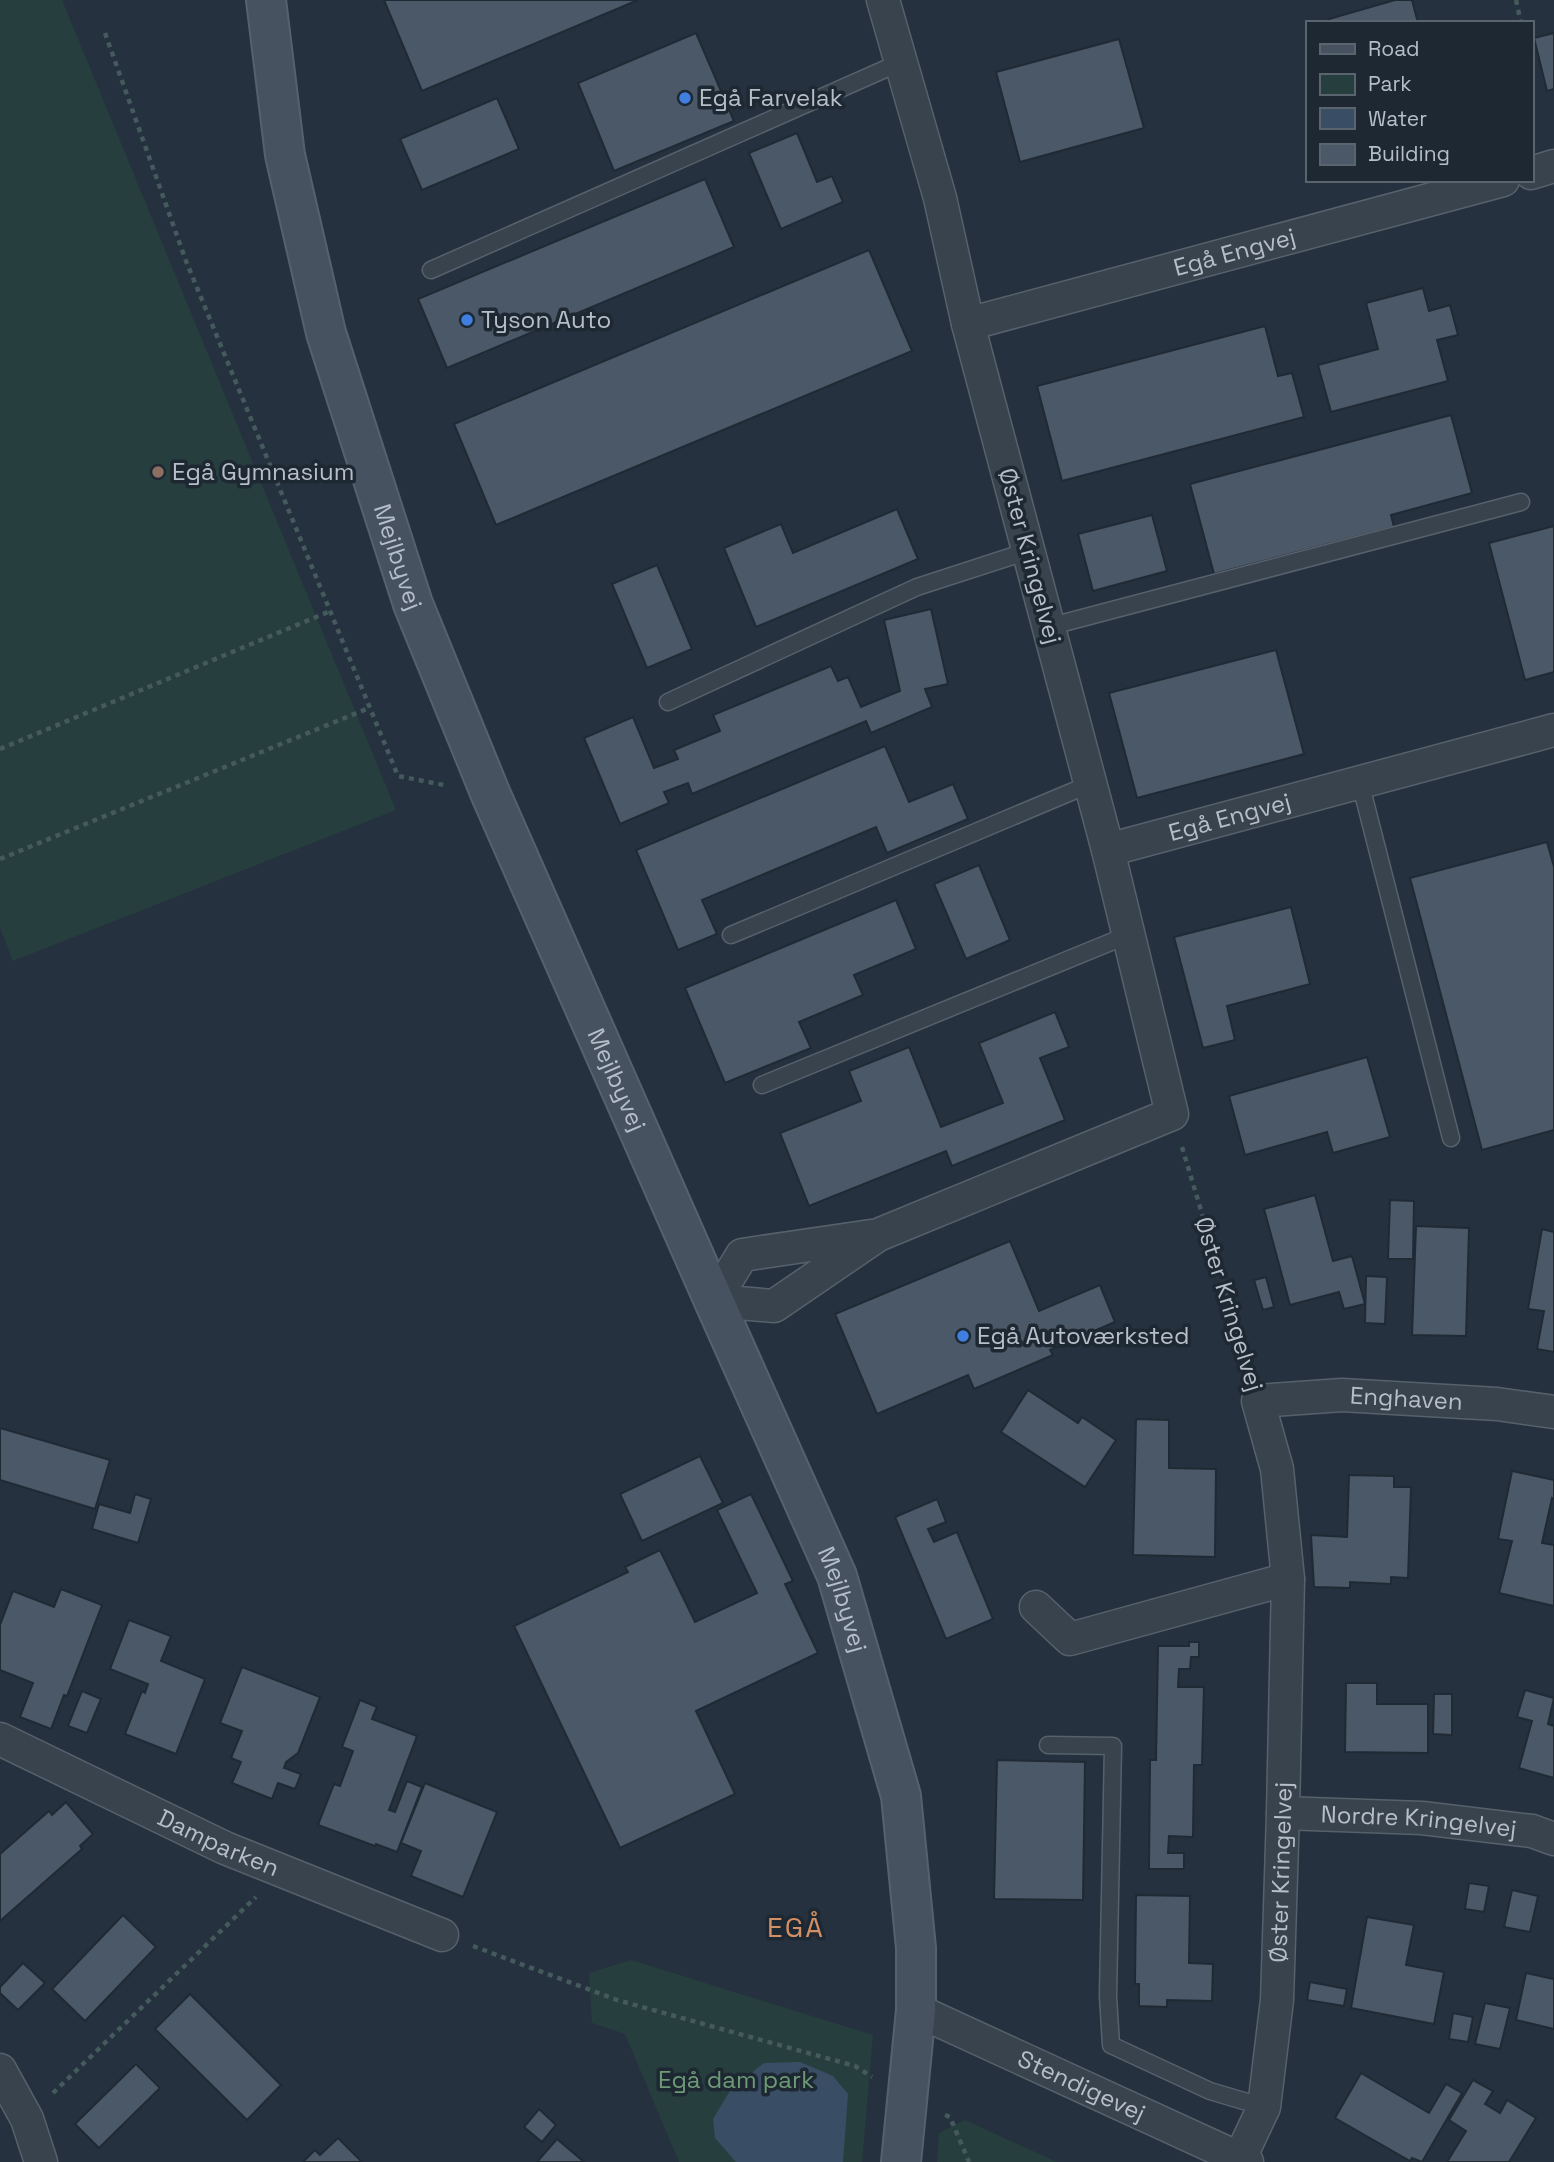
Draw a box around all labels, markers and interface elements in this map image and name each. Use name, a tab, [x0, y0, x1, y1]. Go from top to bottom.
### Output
legend	[1306, 21, 1533, 182]
text: Road	[1368, 35, 1420, 62]
text: Park	[1368, 70, 1412, 97]
place label: Egå Farvelak	[699, 82, 843, 113]
marker: Egå Farvelak	[677, 90, 693, 106]
text: Water	[1368, 105, 1427, 132]
text: Building	[1368, 140, 1450, 167]
street label: Egå Engvej	[1170, 221, 1299, 283]
place label: Tyson Auto	[481, 304, 611, 335]
marker: Tyson Auto	[459, 312, 475, 328]
place label: Egå Gymnasium	[172, 456, 354, 487]
marker: Egå Gymnasium	[150, 464, 166, 480]
street label: Øster Kringelvej	[992, 465, 1069, 647]
street label: Mejlbyvej	[367, 500, 430, 615]
street label: Egå Engvej	[1165, 786, 1294, 848]
street label: Mejlbyvej	[581, 1023, 653, 1136]
street label: Øster Kringelvej	[1188, 1213, 1271, 1395]
place label: Egå Autoværksted	[977, 1320, 1189, 1351]
marker: Egå Autoværksted	[955, 1328, 971, 1344]
street label: Enghaven	[1349, 1379, 1464, 1417]
street label: Mejlbyvej	[811, 1541, 874, 1656]
street label: Øster Kringelvej	[1262, 1781, 1299, 1963]
street label: Nordre Kringelvej	[1320, 1798, 1518, 1844]
street label: Damparken	[153, 1802, 284, 1883]
district label: EGÅ	[767, 1909, 825, 1945]
street label: Stendigevej	[1013, 2043, 1150, 2128]
park label: Egå dam park	[658, 2064, 814, 2095]

